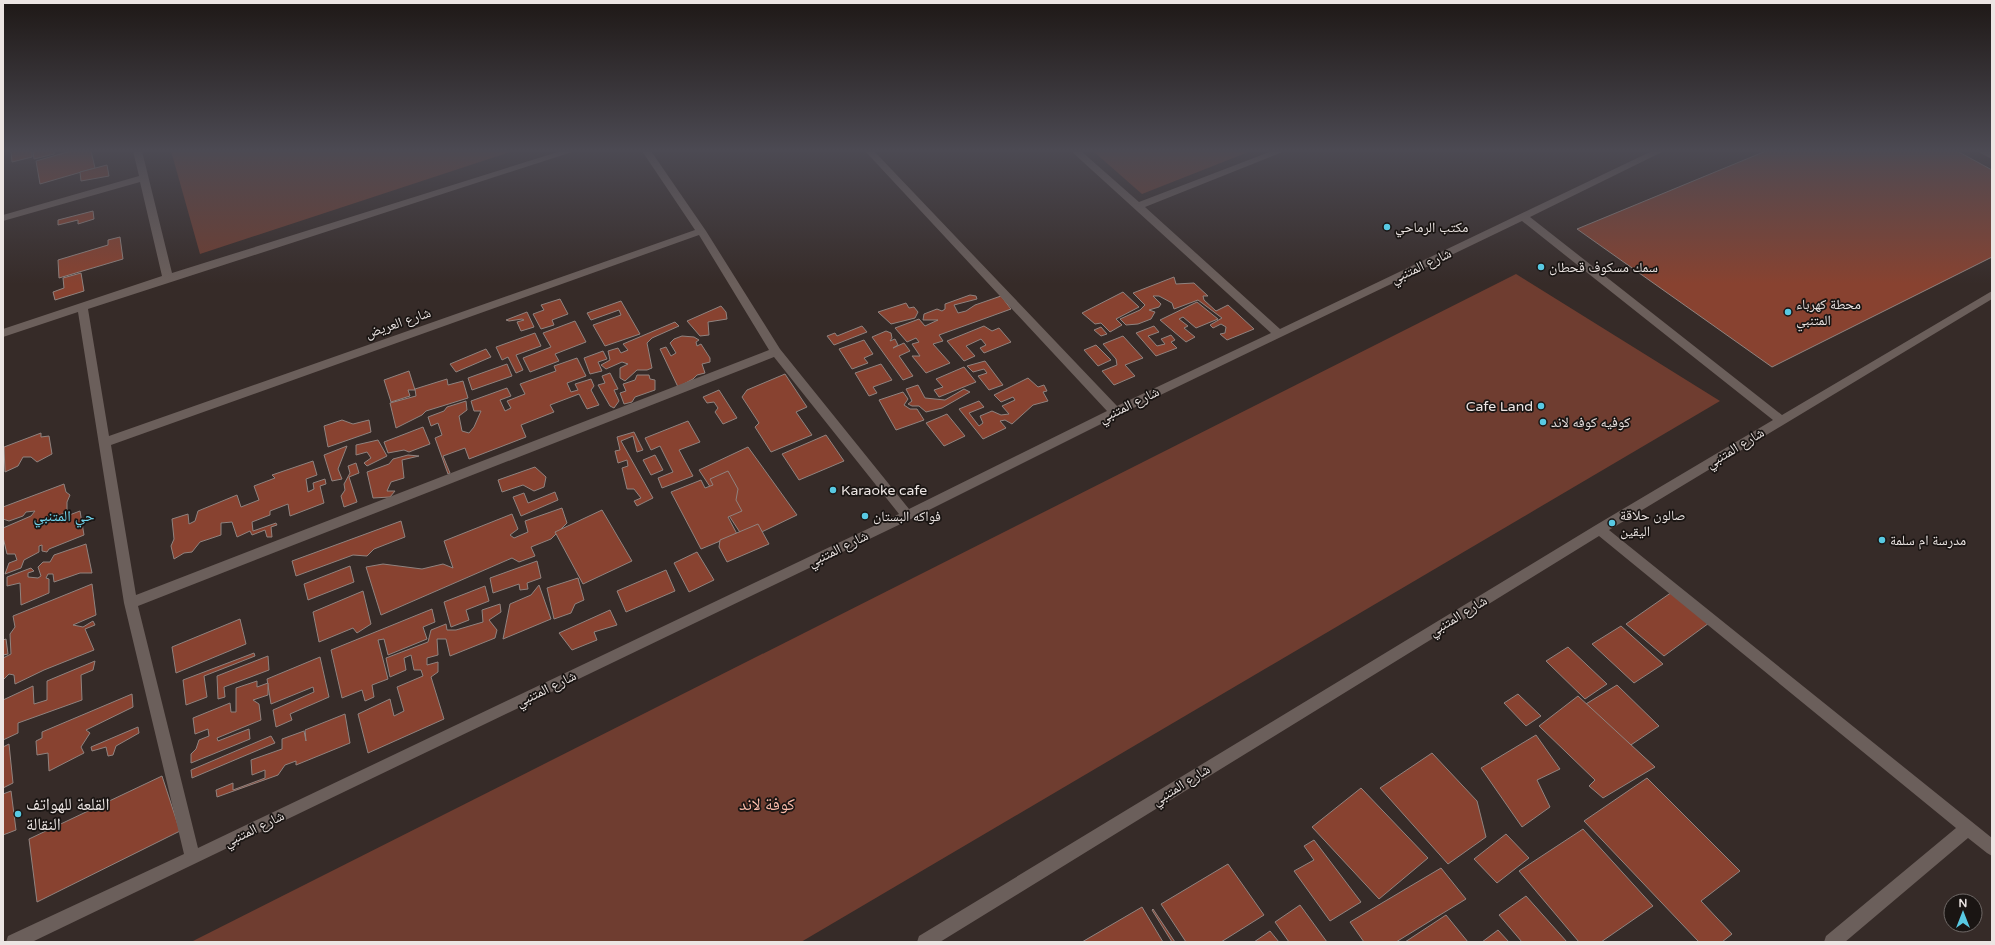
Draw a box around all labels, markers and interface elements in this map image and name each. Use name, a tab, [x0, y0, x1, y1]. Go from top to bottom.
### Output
place label: مكتب الرماحي	[1395, 219, 1468, 238]
marker: مكتب الرماحي	[1382, 222, 1392, 232]
street label: شارع المتنبي	[1388, 245, 1455, 290]
place label: سمك مسكوف قحطان	[1549, 259, 1658, 276]
marker: سمك مسكوف قحطان	[1536, 262, 1546, 272]
place label: محطة كهرباء المتنبي	[1796, 296, 1861, 331]
street label: شارع العريض	[363, 304, 433, 343]
marker: محطة كهرباء المتنبي	[1783, 307, 1793, 317]
street label: شارع المتنبي	[1096, 383, 1163, 429]
place label: Cafe Land	[1466, 398, 1533, 415]
marker: Cafe Land	[1536, 401, 1546, 411]
place label: كوفيه كوفه لاند	[1551, 414, 1630, 431]
marker: كوفيه كوفه لاند	[1538, 417, 1548, 427]
street label: شارع المتنبي	[1703, 424, 1769, 474]
place label: Karaoke cafe	[841, 482, 927, 499]
marker: Karaoke cafe	[828, 485, 838, 495]
district label: حي المتنبي	[33, 507, 95, 528]
place label: صالون حلاقة اليقين	[1620, 507, 1686, 540]
place label: فواكه البستان	[873, 508, 941, 525]
marker: فواكه البستان	[860, 511, 870, 521]
marker: صالون حلاقة اليقين	[1607, 518, 1617, 528]
street label: شارع المتنبي	[805, 527, 872, 573]
place label: مدرسة ام سلمة	[1890, 532, 1966, 550]
marker: مدرسة ام سلمة	[1877, 535, 1887, 545]
street label: شارع المتنبي	[1426, 592, 1492, 642]
street label: شارع المتنبي	[513, 667, 580, 713]
street label: شارع المتنبي	[1149, 761, 1214, 812]
place label: القلعة للهواتف النقالة	[26, 794, 110, 835]
park label: كوفة لاند	[739, 794, 795, 815]
street label: شارع المتنبي	[221, 807, 288, 853]
marker: القلعة للهواتف النقالة	[13, 809, 23, 819]
north arrow	[1943, 893, 1983, 933]
text: N	[1959, 897, 1967, 910]

